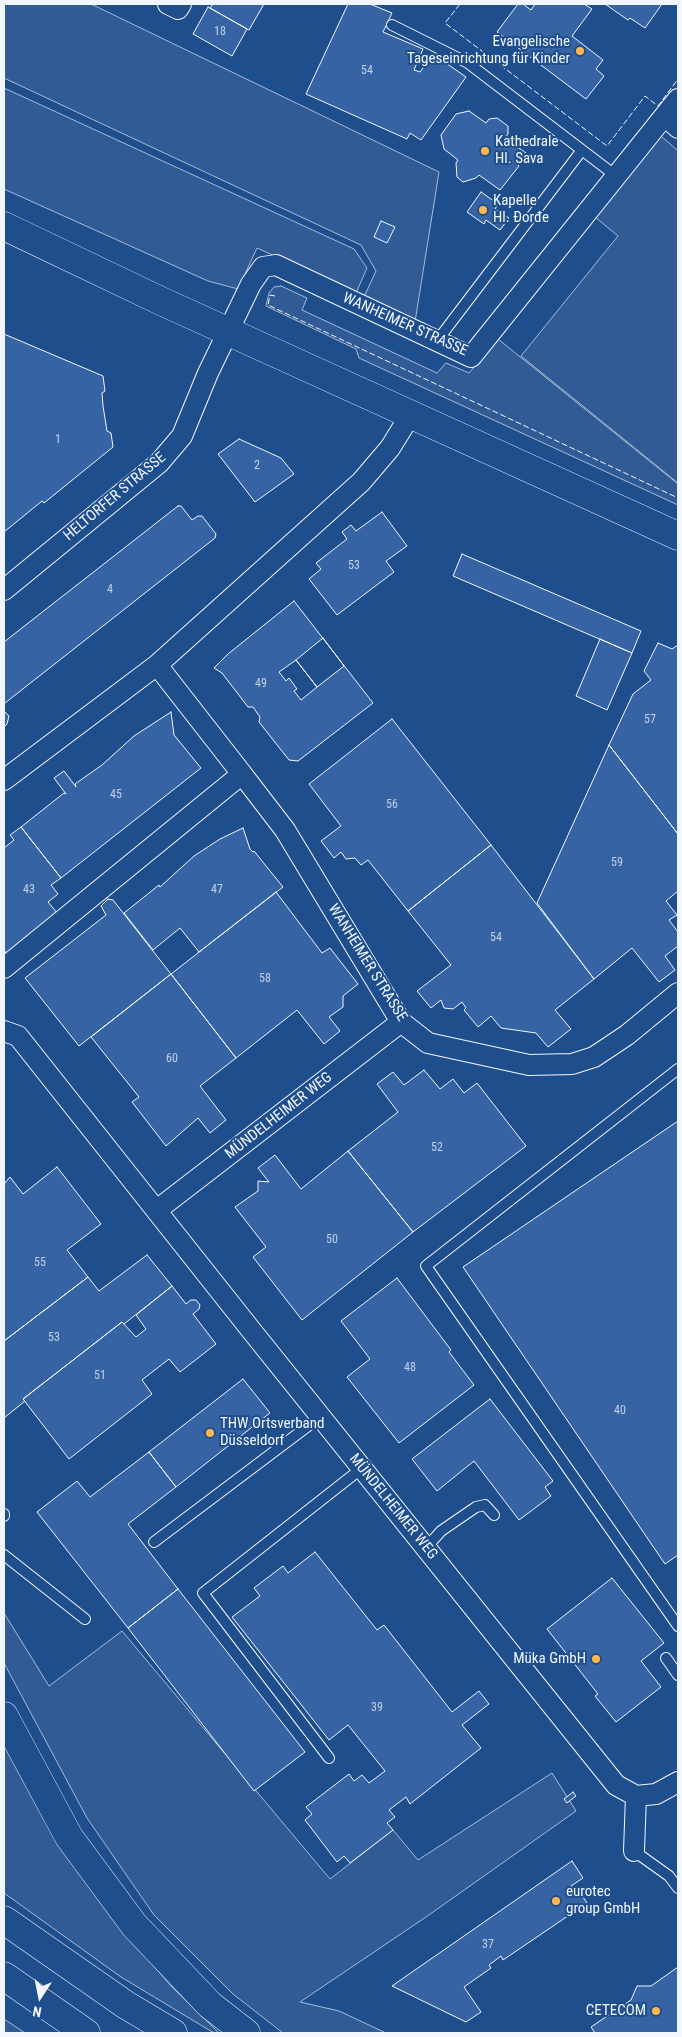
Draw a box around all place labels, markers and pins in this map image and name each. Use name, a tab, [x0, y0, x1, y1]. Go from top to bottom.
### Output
place label: Evangelische Tageseinrichtung für Kinder	[407, 33, 570, 68]
marker: Evangelische Tageseinrichtung für Kinder	[574, 45, 586, 57]
place label: Kathedrale Hl. Sava	[495, 133, 558, 168]
marker: Kathedrale Hl. Sava	[479, 145, 491, 157]
place label: Kapelle Hl. Đorđe	[493, 192, 549, 227]
marker: Kapelle Hl. Đorđe	[477, 204, 489, 216]
place label: THW Ortsverband Düsseldorf	[220, 1415, 324, 1450]
marker: THW Ortsverband Düsseldorf	[204, 1427, 216, 1439]
place label: Müka GmbH	[513, 1650, 586, 1668]
marker: Müka GmbH	[590, 1653, 602, 1665]
place label: eurotec group GmbH	[566, 1883, 640, 1918]
marker: eurotec group GmbH	[550, 1895, 562, 1907]
place label: CETECOM	[586, 2002, 646, 2020]
marker: CETECOM	[650, 2005, 662, 2017]

